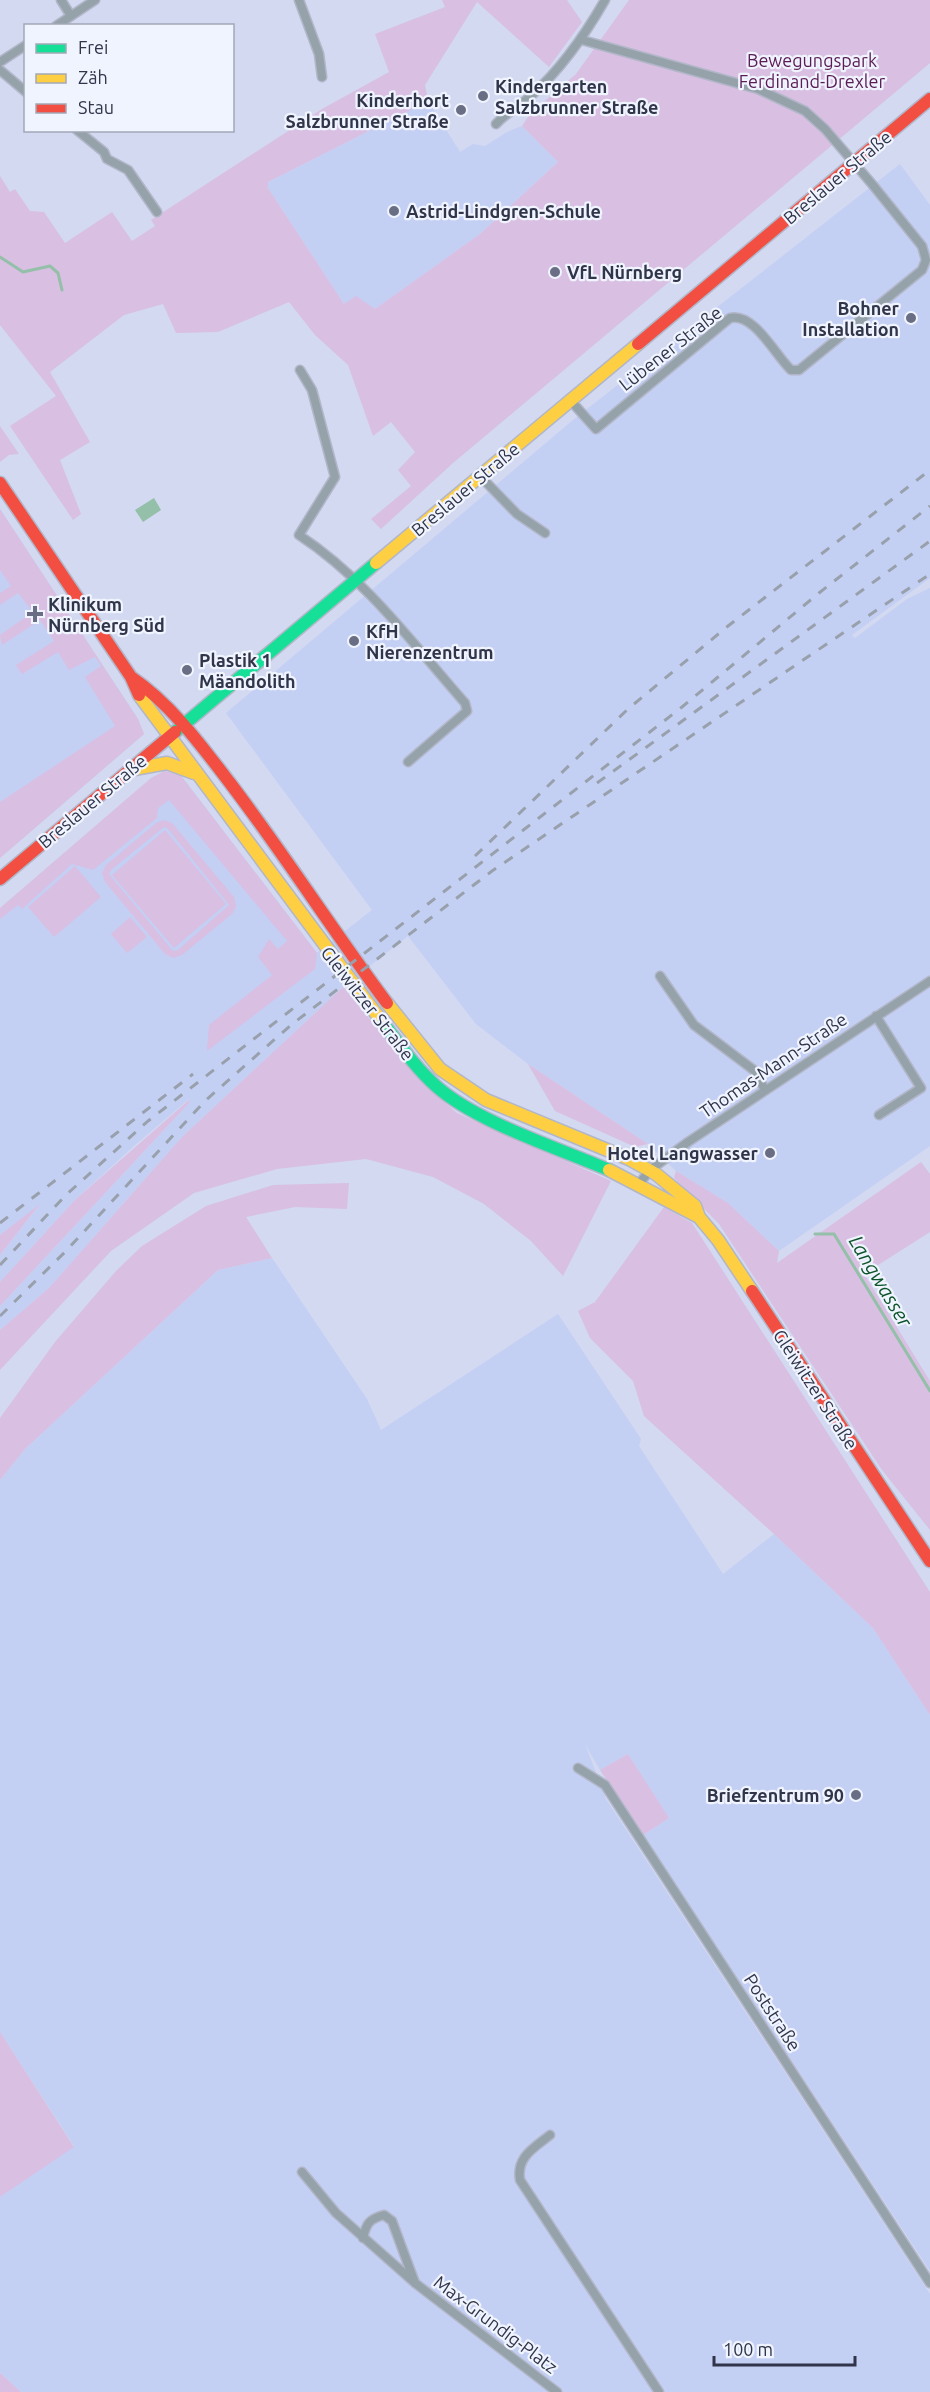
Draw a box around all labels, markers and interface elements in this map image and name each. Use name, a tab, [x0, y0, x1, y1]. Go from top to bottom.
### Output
legend	[24, 24, 234, 132]
text: Frei	[78, 37, 108, 57]
park label: Bewegungspark Ferdinand-Drexler	[739, 50, 885, 91]
text: Zäh	[78, 67, 108, 87]
place label: Kindergarten Salzbrunner Straße	[495, 76, 658, 117]
marker: Kindergarten Salzbrunner Straße	[476, 89, 490, 103]
place label: Kinderhort Salzbrunner Straße	[286, 90, 449, 131]
text: Stau	[78, 97, 114, 117]
marker: Kinderhort Salzbrunner Straße	[454, 103, 468, 117]
street label: Breslauer Straße	[779, 126, 895, 228]
place label: Astrid-Lindgren-Schule	[406, 201, 601, 221]
marker: Astrid-Lindgren-Schule	[387, 204, 401, 218]
place label: VfL Nürnberg	[567, 262, 682, 282]
marker: VfL Nürnberg	[548, 265, 562, 279]
place label: Bohner Installation	[802, 298, 900, 339]
street label: Lübener Straße	[615, 302, 725, 394]
marker: Bohner Installation	[904, 311, 918, 325]
street label: Breslauer Straße	[407, 438, 523, 540]
place label: Klinikum Nürnberg Süd	[48, 594, 165, 635]
marker: Klinikum Nürnberg Süd	[26, 605, 44, 623]
place label: KfH Nierenzentrum	[366, 621, 494, 662]
marker: KfH Nierenzentrum	[347, 634, 361, 648]
place label: Plastik 1 Mäandolith	[199, 650, 295, 691]
marker: Plastik 1 Mäandolith	[180, 663, 194, 677]
street label: Breslauer Straße	[34, 750, 150, 852]
street label: Gleiwitzer Straße	[317, 942, 419, 1064]
street label: Thomas-Mann-Straße	[696, 1008, 850, 1122]
place label: Hotel Langwasser	[607, 1143, 759, 1163]
marker: Hotel Langwasser	[763, 1146, 777, 1160]
water label: Langwasser	[845, 1231, 918, 1332]
street label: Gleiwitzer Straße	[770, 1325, 862, 1453]
place label: Briefzentrum 90	[707, 1785, 844, 1805]
marker: Briefzentrum 90	[849, 1788, 863, 1802]
street label: Poststraße	[741, 1970, 805, 2054]
street label: Max-Grundig-Platz	[430, 2271, 562, 2377]
scale bar	[714, 2329, 855, 2367]
text: 100 m	[723, 2339, 773, 2359]

